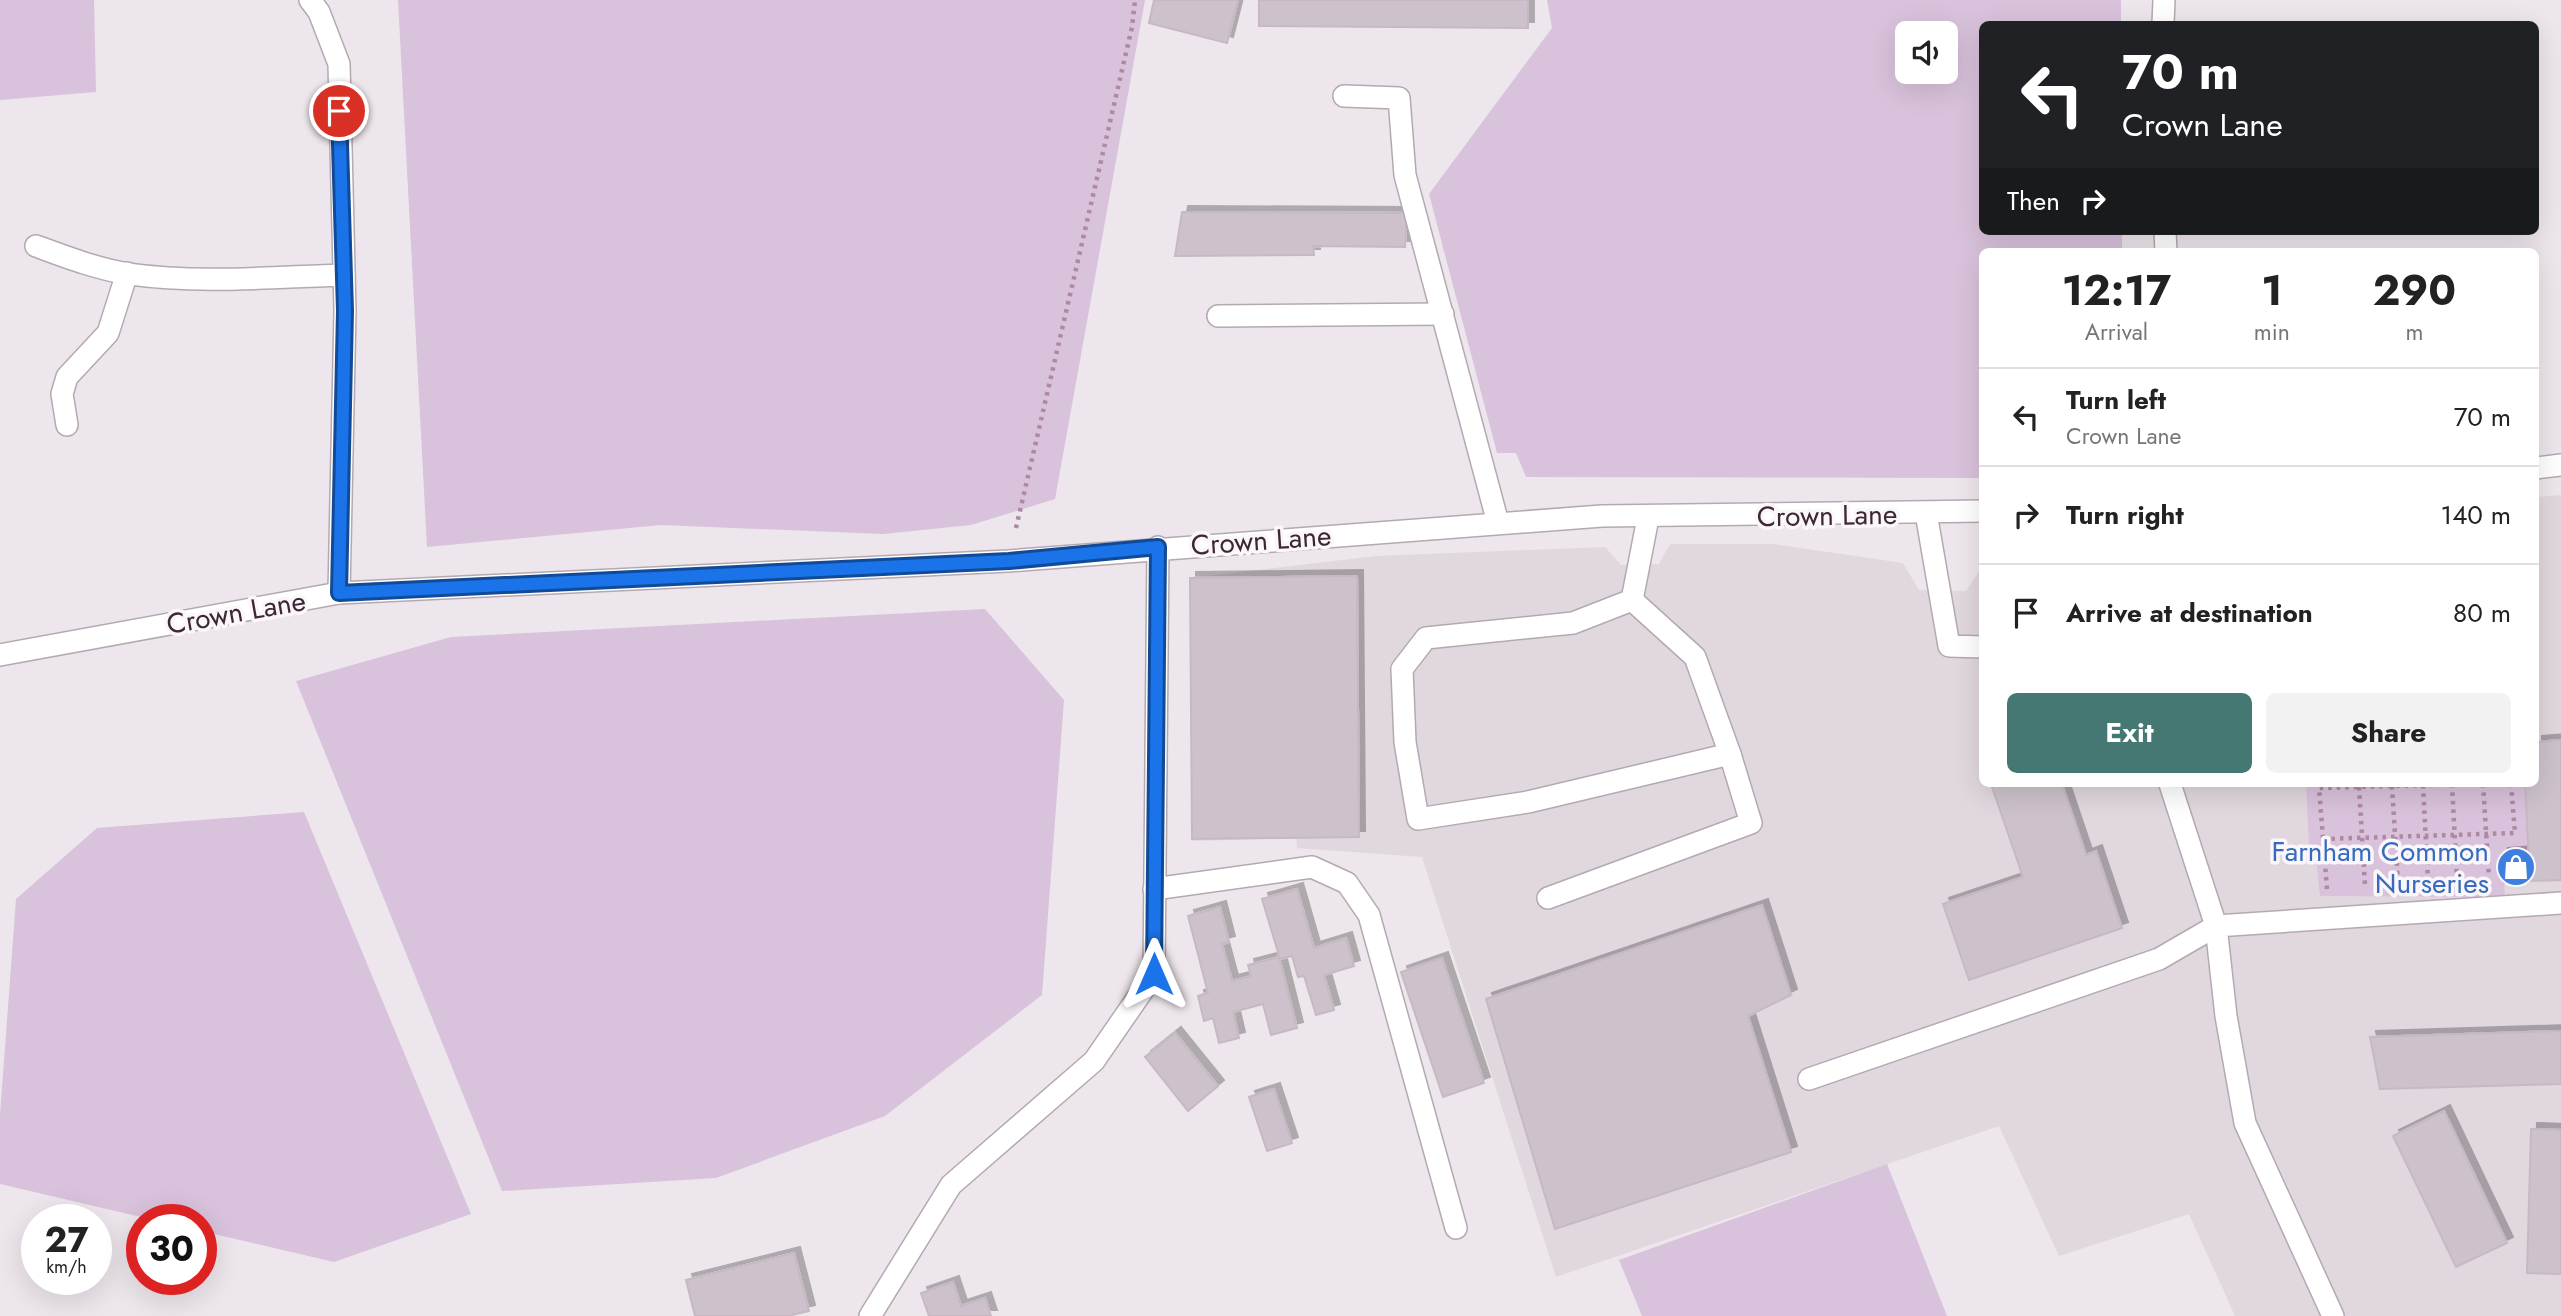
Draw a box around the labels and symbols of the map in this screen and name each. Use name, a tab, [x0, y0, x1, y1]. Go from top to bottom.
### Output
pin	[309, 81, 369, 141]
street label: Crown Lane	[1756, 494, 1898, 537]
street label: Crown Lane	[1189, 515, 1333, 566]
street label: Crown Lane	[163, 580, 309, 645]
place label: Farnham Common Nurseries	[2272, 831, 2489, 904]
shop icon: Farnham Common Nurseries	[2495, 846, 2537, 888]
position arrow	[1117, 937, 1191, 1011]
speed limit sign: 30	[126, 1204, 217, 1295]

